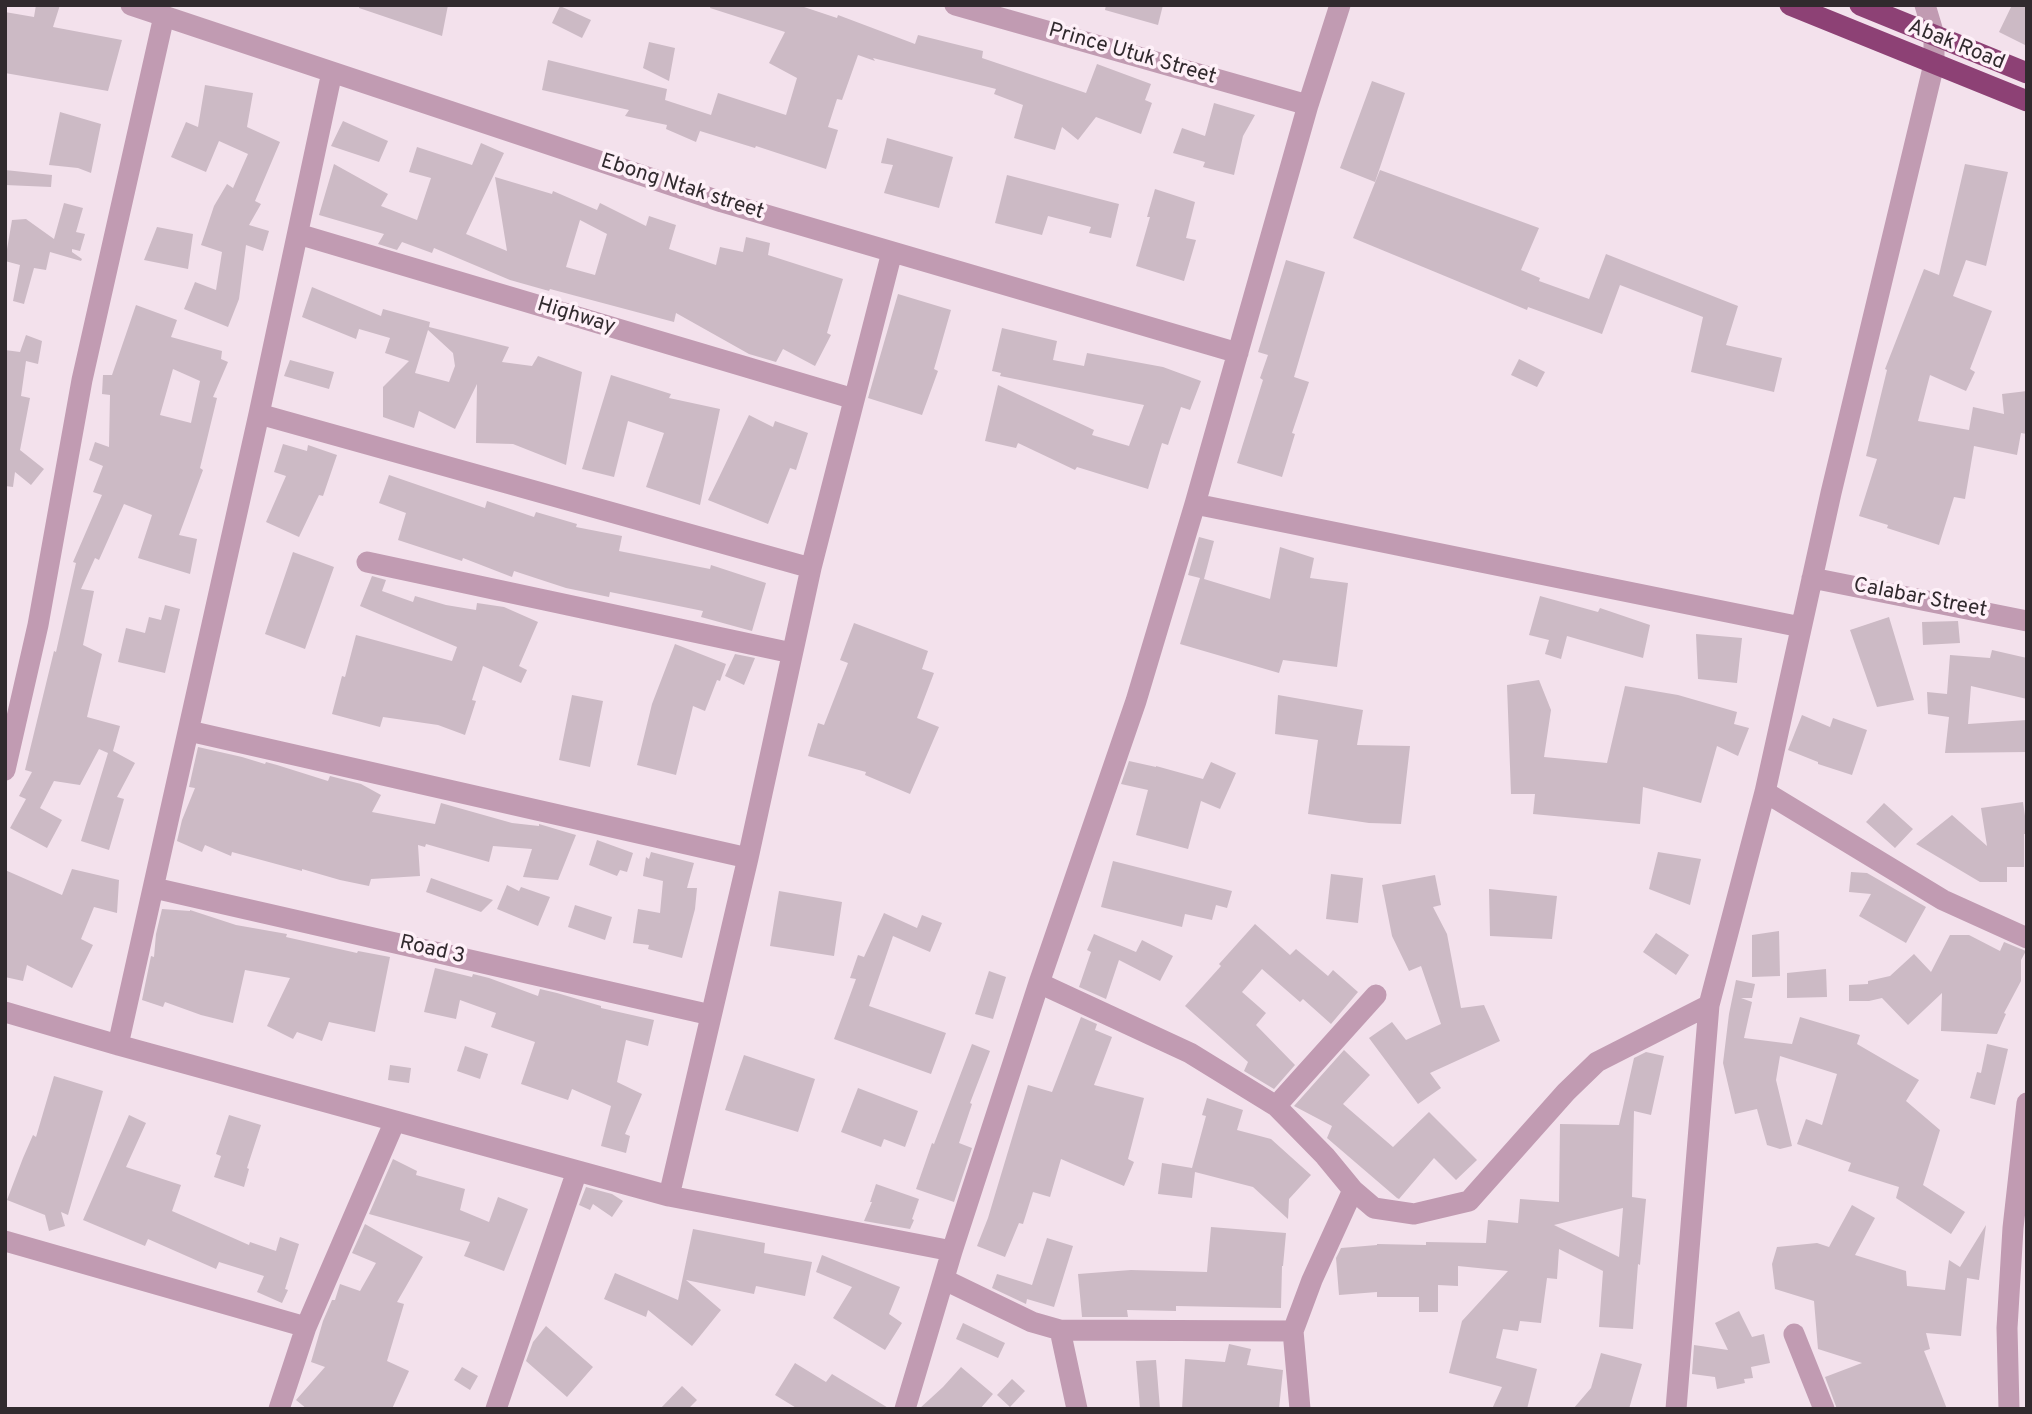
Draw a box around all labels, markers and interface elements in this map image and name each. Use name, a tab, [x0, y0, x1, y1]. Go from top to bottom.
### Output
street label: Abak Road	[1904, 15, 2008, 77]
street label: Prince Utuk Street	[1045, 19, 1219, 91]
street label: Ebong Ntak street	[597, 150, 767, 226]
street label: Highway	[534, 293, 618, 341]
street label: Calabar Street	[1851, 574, 1989, 624]
street label: Road 3	[397, 931, 467, 971]

